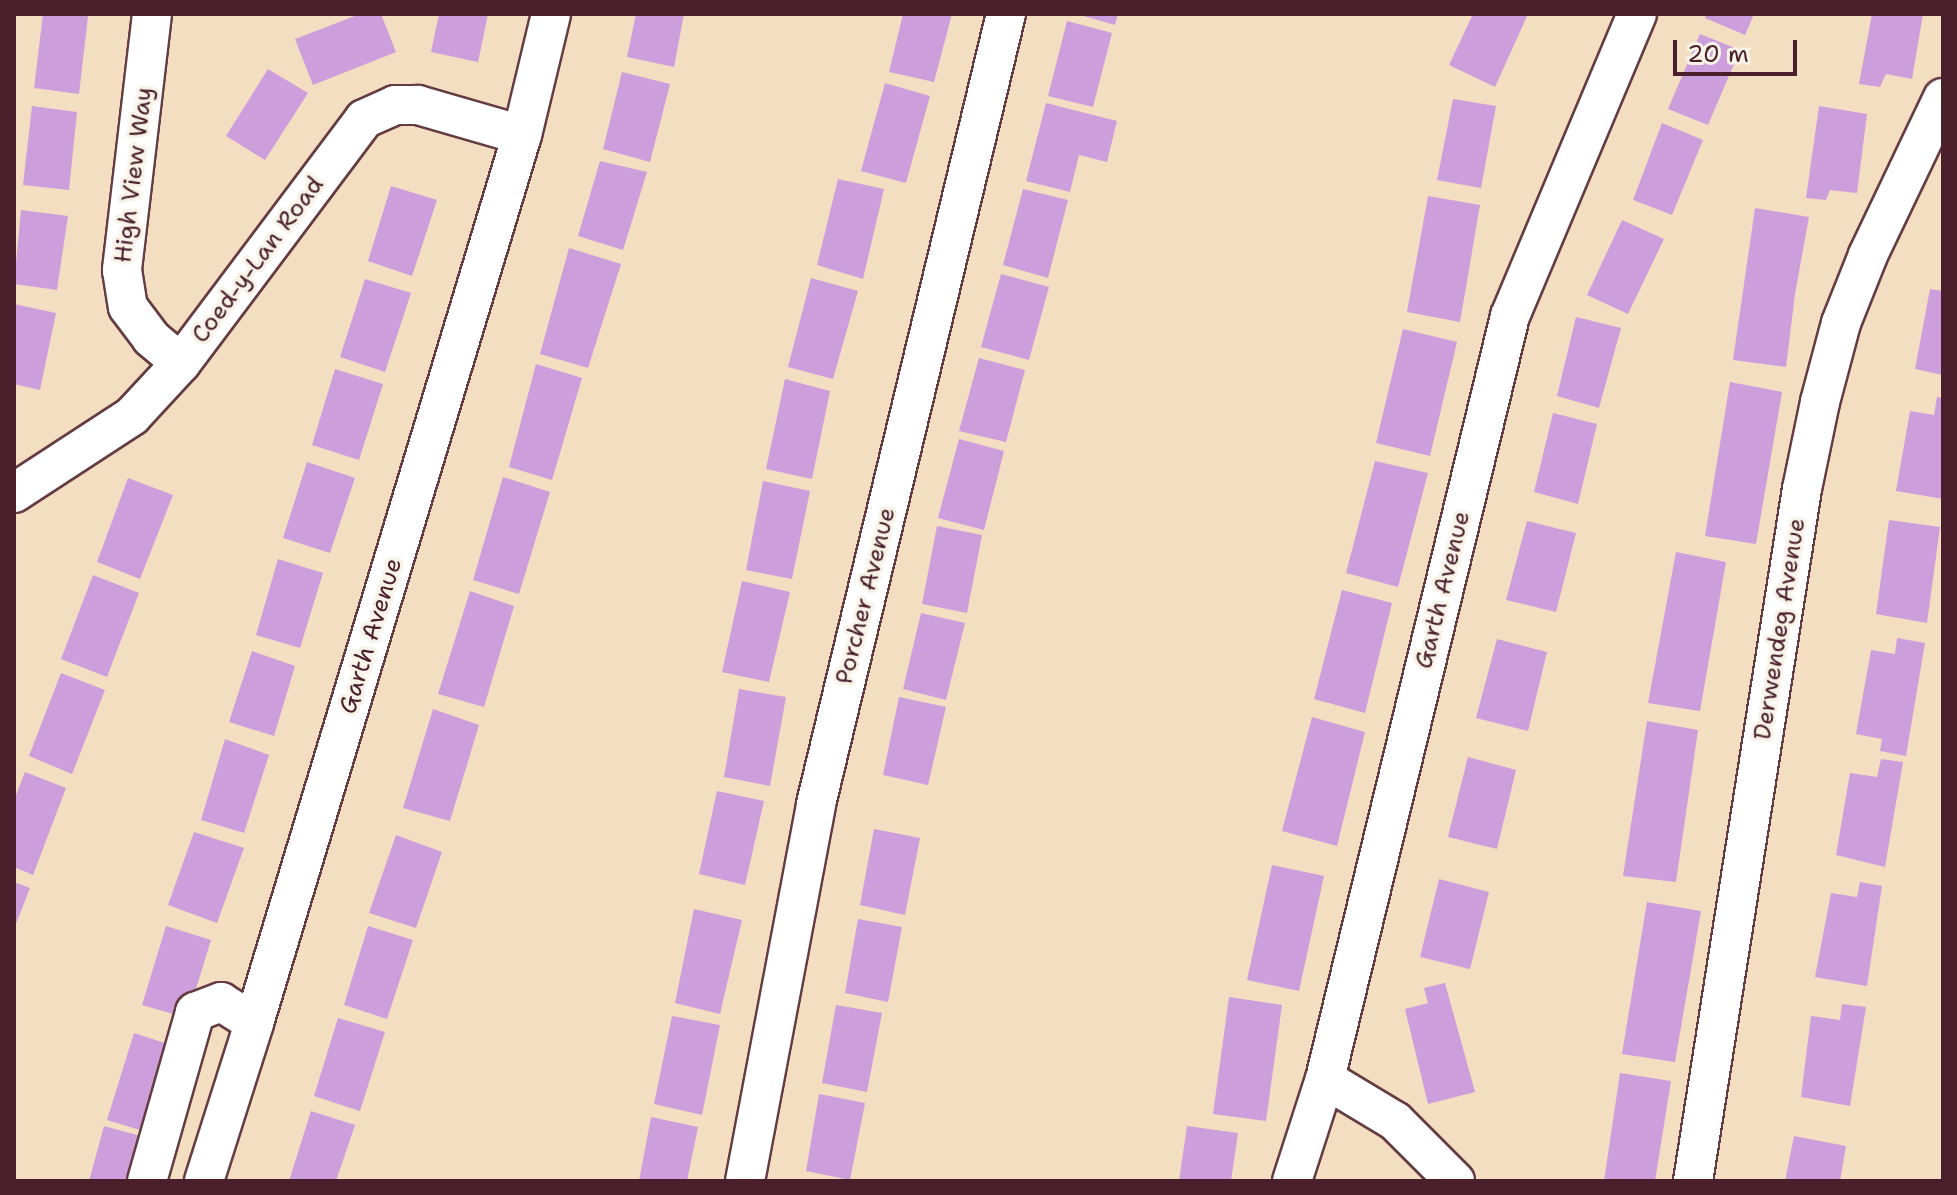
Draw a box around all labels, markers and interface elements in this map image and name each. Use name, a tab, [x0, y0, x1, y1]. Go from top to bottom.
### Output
scale bar	[1677, 24, 1801, 74]
text: 20 m	[1687, 38, 1749, 70]
street label: High View Way	[109, 85, 159, 265]
street label: Coed-y-Lan Road	[186, 171, 330, 349]
street label: Porcher Avenue	[830, 505, 902, 687]
street label: Garth Avenue	[1410, 508, 1476, 672]
street label: Derwendeg Avenue	[1748, 516, 1812, 742]
street label: Garth Avenue	[334, 555, 408, 717]

